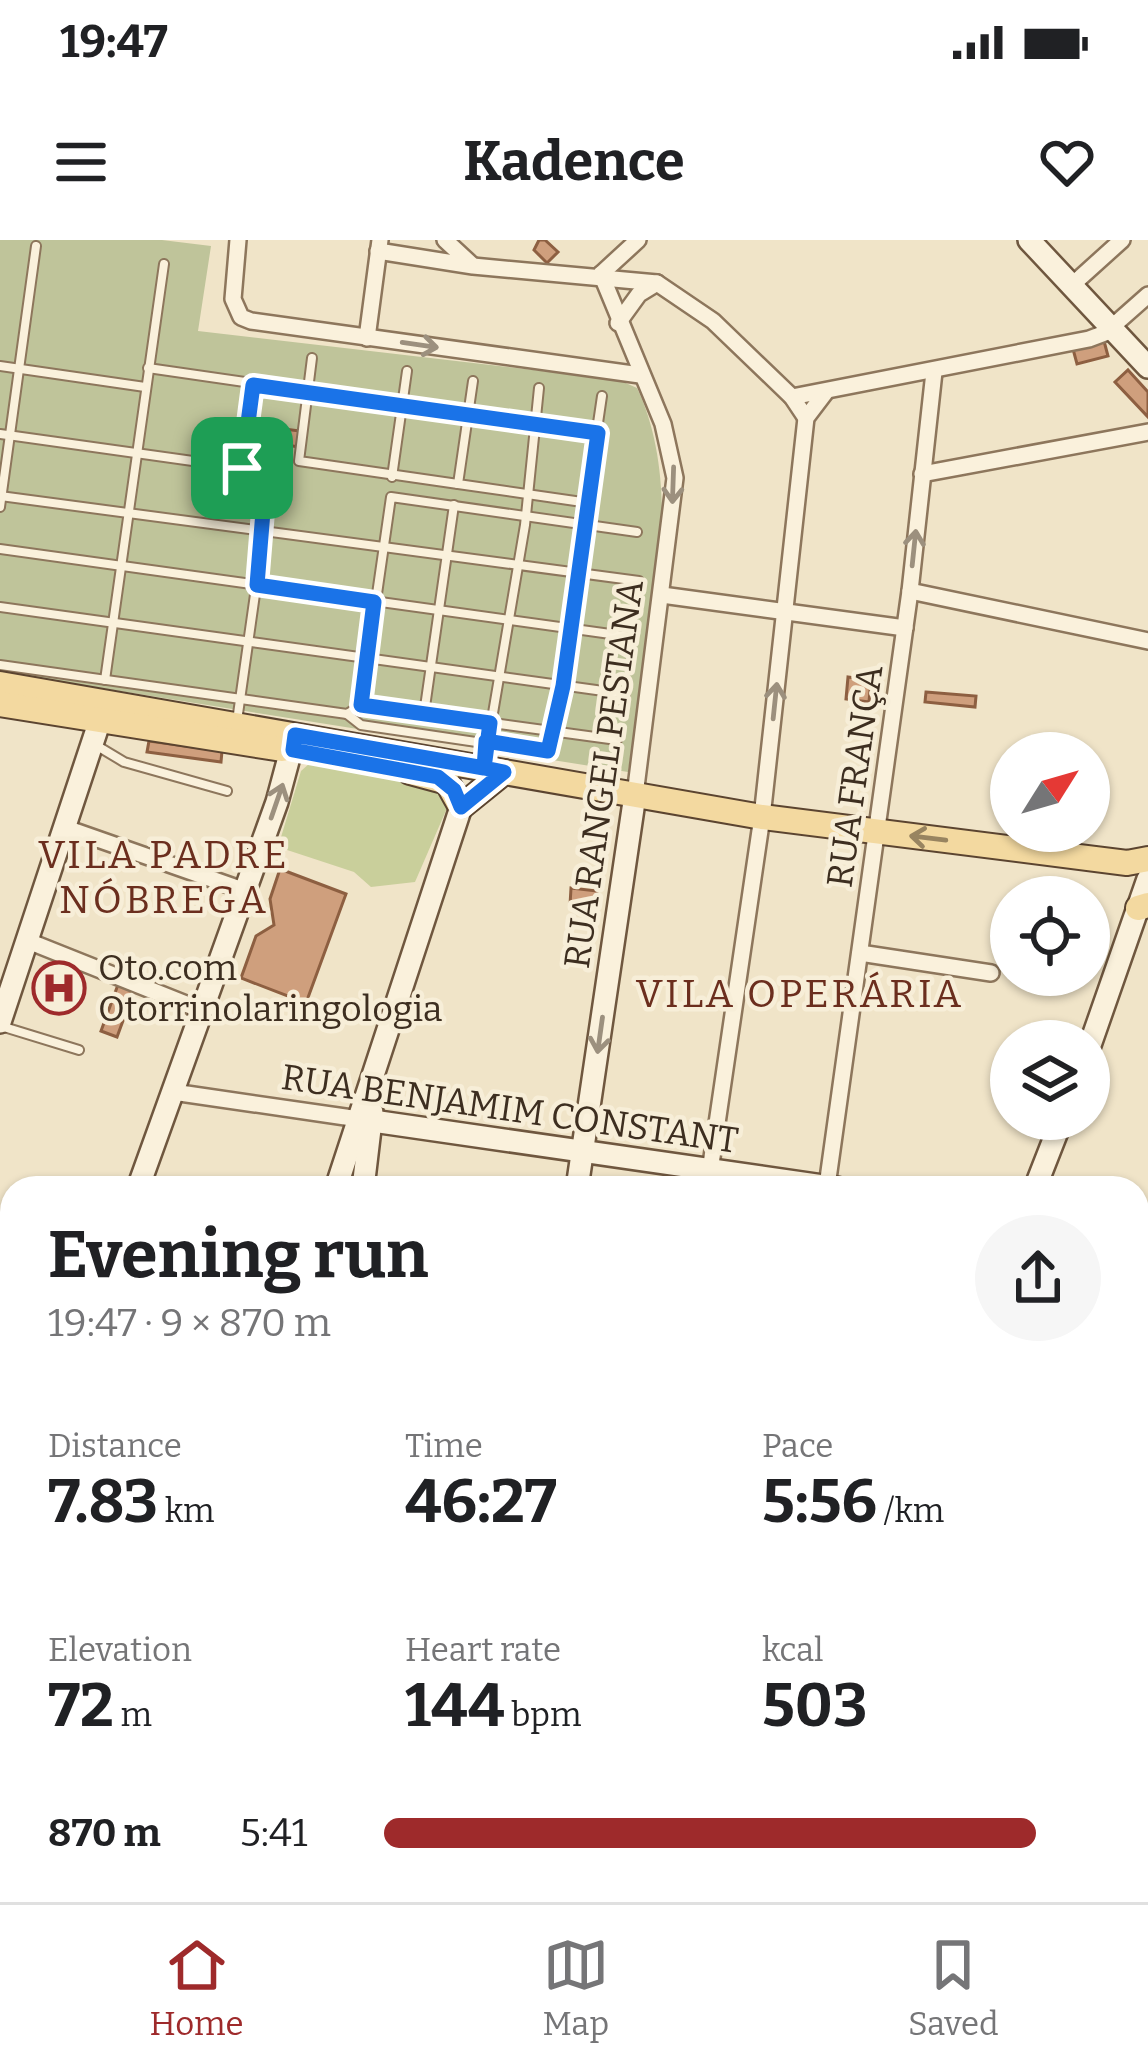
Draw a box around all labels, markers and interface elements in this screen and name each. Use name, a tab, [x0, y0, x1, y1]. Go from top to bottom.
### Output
text: 19:47	[60, 15, 168, 69]
icon: menu	[48, 129, 114, 195]
icon: heart	[1034, 129, 1100, 195]
text: Kadence	[463, 130, 685, 194]
one-way arrow	[400, 335, 439, 357]
pin	[191, 417, 293, 519]
icon: arrive	[209, 435, 275, 501]
one-way arrow	[661, 465, 684, 504]
one-way arrow	[903, 530, 926, 569]
street label: RUA RANGEL PESTANA	[555, 577, 653, 971]
street label: RUA FRANÇA	[818, 662, 892, 890]
one-way arrow	[764, 682, 786, 721]
north arrow	[990, 732, 1110, 852]
map controls	[990, 732, 1110, 1140]
one-way arrow	[267, 783, 289, 821]
one-way arrow	[909, 826, 948, 848]
district label: VILA PADRE NÓBREGA	[38, 832, 290, 923]
button: locate	[990, 876, 1110, 996]
place label: Oto.com Otorrinolaringologia	[98, 946, 443, 1031]
hospital icon: Oto.com Otorrinolaringologia	[31, 960, 87, 1016]
district label: VILA OPERÁRIA	[636, 971, 964, 1017]
one-way arrow	[588, 1015, 611, 1054]
button: layers	[990, 1020, 1110, 1140]
street label: RUA BENJAMIM CONSTANT	[279, 1055, 741, 1163]
text: Evening run	[48, 1215, 429, 1294]
button: share	[975, 1215, 1101, 1341]
text: 19:47 · 9 × 870 m	[48, 1300, 331, 1346]
text: Distance	[48, 1426, 182, 1466]
text: Time	[405, 1426, 483, 1466]
text: Pace	[762, 1426, 833, 1466]
text: 7.83	[48, 1466, 158, 1538]
text: 46:27	[405, 1466, 557, 1538]
text: 5:56	[762, 1466, 877, 1538]
text: km	[158, 1491, 214, 1531]
text: /km	[877, 1491, 944, 1531]
text: Elevation	[48, 1630, 192, 1670]
text: Heart rate	[405, 1630, 561, 1670]
text: kcal	[762, 1630, 823, 1670]
text: 72	[48, 1670, 114, 1742]
text: 144	[405, 1670, 505, 1742]
text: 503	[762, 1670, 867, 1742]
text: m	[114, 1695, 152, 1735]
text: bpm	[505, 1695, 581, 1735]
text: 870 m	[48, 1810, 161, 1856]
text: 5:41	[240, 1810, 308, 1856]
tab: Home	[149, 1932, 244, 2044]
tab: Map	[543, 1932, 609, 2044]
tab: Saved	[908, 1932, 999, 2044]

